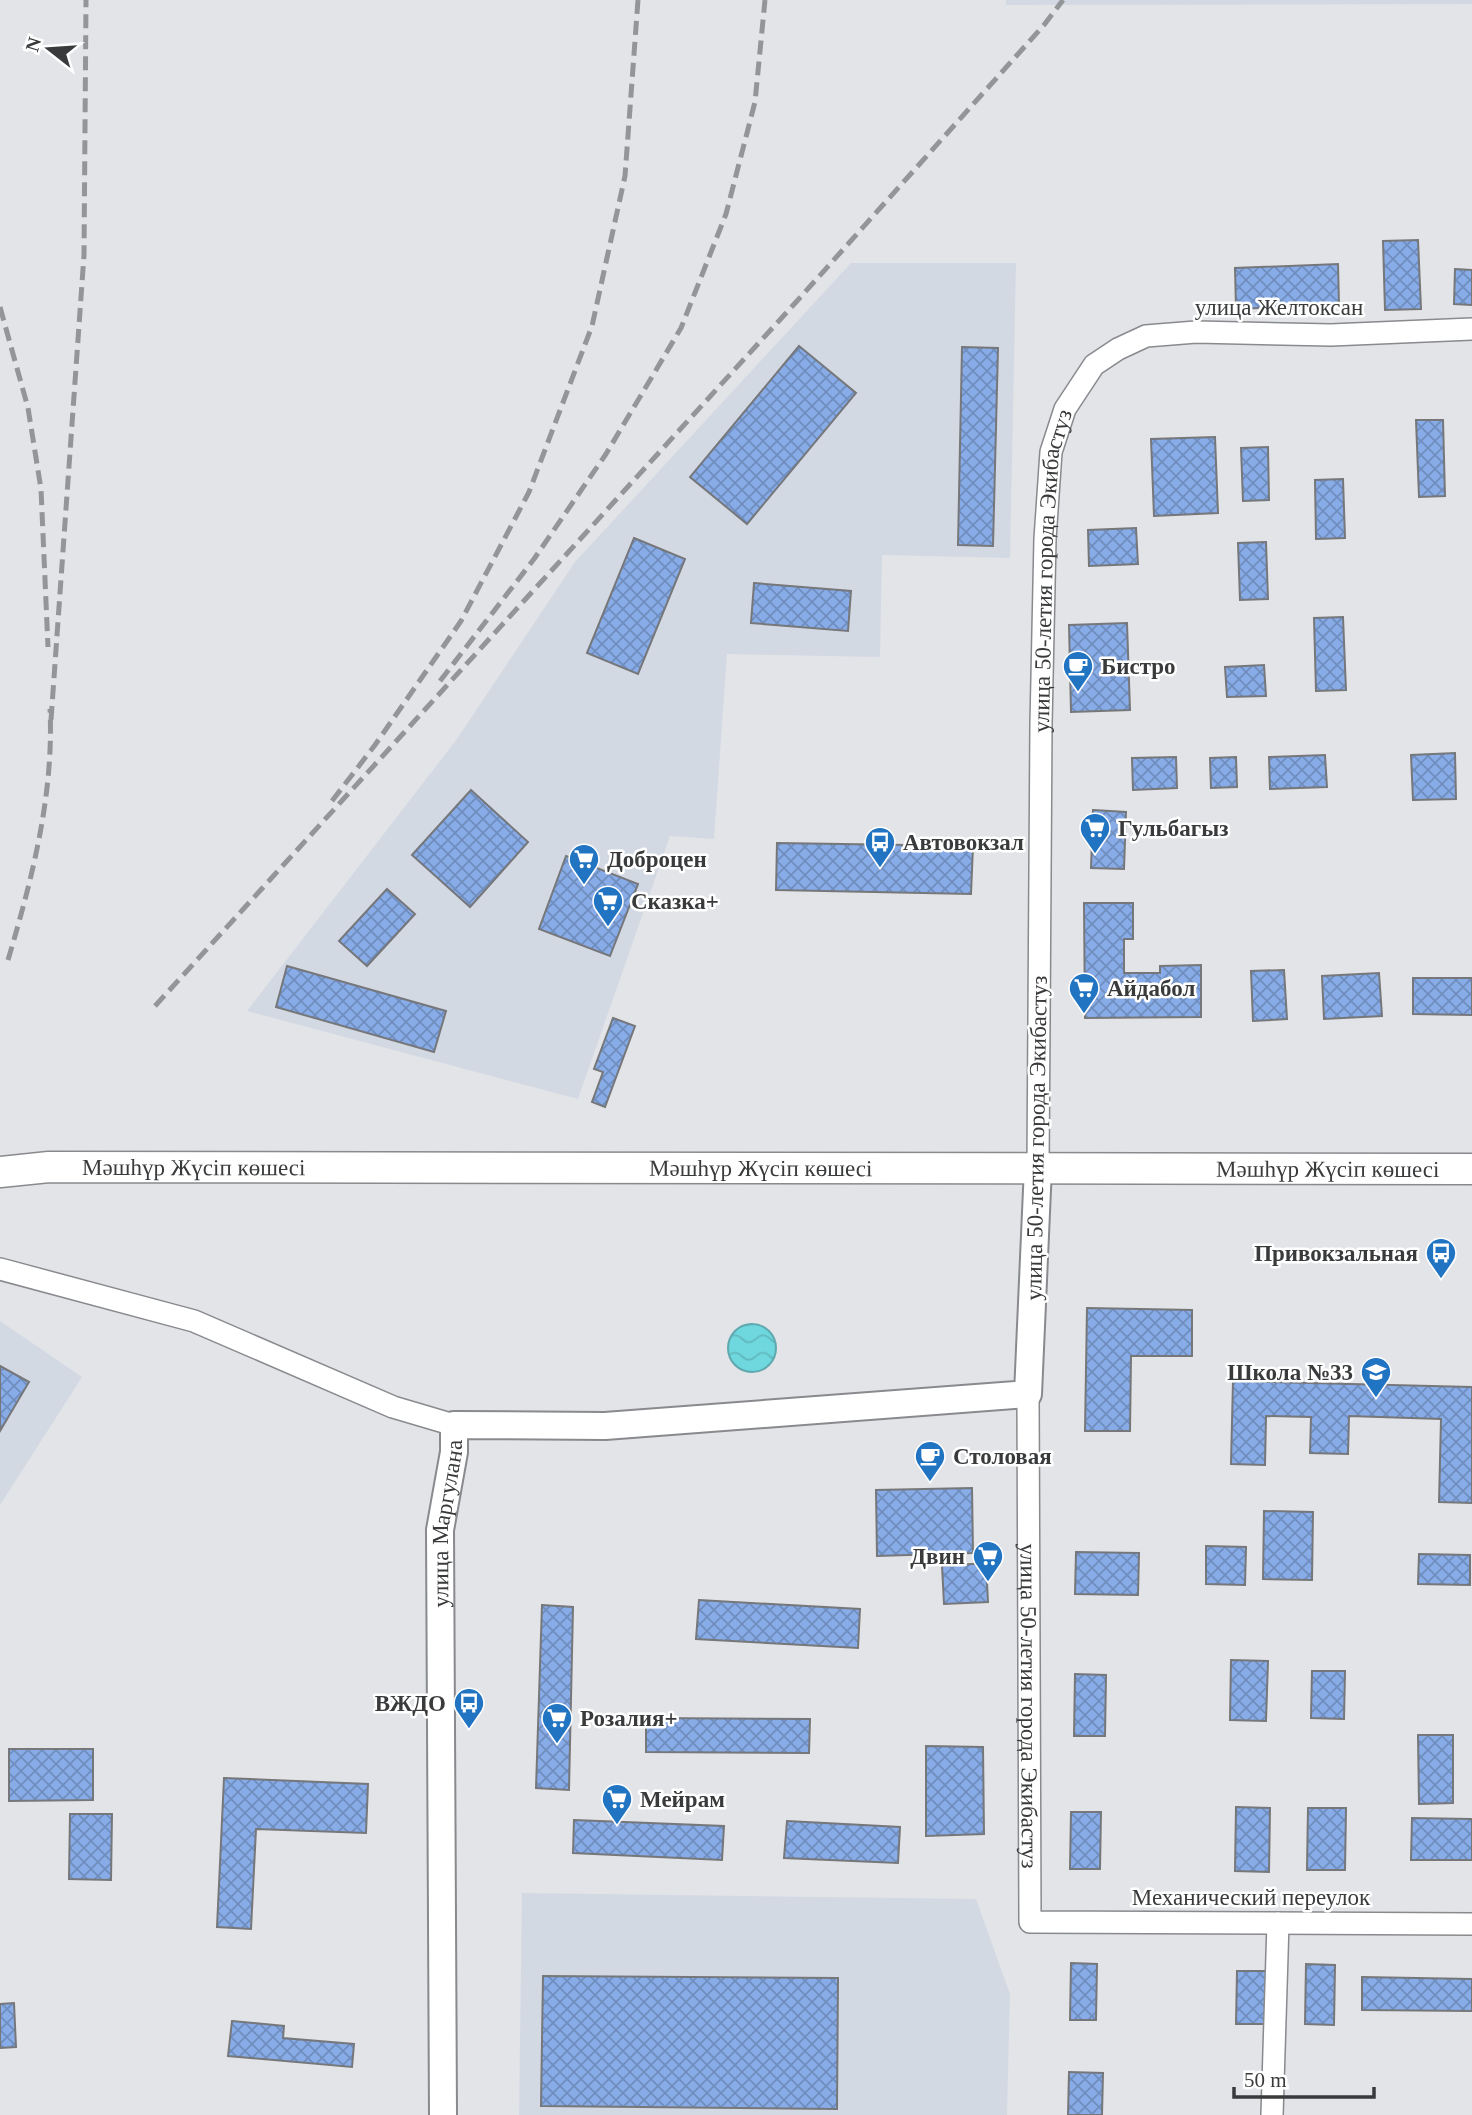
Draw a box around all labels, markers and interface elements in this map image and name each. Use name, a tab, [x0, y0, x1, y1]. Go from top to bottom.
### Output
north arrow	[14, 14, 84, 84]
text: N	[21, 34, 45, 54]
street label: улица Желтоксан	[1195, 295, 1363, 320]
street label: улица 50-летия города Экибастуз	[1029, 406, 1077, 733]
cafe icon: Бистро	[1061, 649, 1095, 693]
place label: Бистро	[1101, 654, 1176, 679]
supermarket icon: Гульбагыз	[1078, 811, 1112, 855]
place label: Гульбагыз	[1118, 816, 1228, 841]
bus stop icon: Автовокзал	[863, 825, 897, 869]
place label: Автовокзал	[903, 830, 1024, 855]
supermarket icon: Доброцен	[567, 842, 601, 886]
place label: Доброцен	[607, 847, 707, 872]
supermarket icon: Сказка+	[591, 884, 625, 928]
place label: Сказка+	[631, 889, 719, 914]
supermarket icon: Айдабол	[1067, 971, 1101, 1015]
street label: улица 50-летия города Экибастуз	[1021, 975, 1052, 1301]
place label: Айдабол	[1107, 976, 1195, 1001]
street label: Мәшһүр Жүсіп көшесі	[82, 1155, 305, 1180]
street label: Мәшһүр Жүсіп көшесі	[649, 1156, 872, 1181]
street label: Мәшһүр Жүсіп көшесі	[1216, 1157, 1439, 1182]
bus stop icon: Привокзальная	[1424, 1236, 1458, 1280]
place label: Привокзальная	[1254, 1241, 1418, 1266]
school or university icon: Школа №33	[1359, 1355, 1393, 1399]
place label: Школа №33	[1227, 1360, 1353, 1385]
cafe icon: Столовая	[913, 1439, 947, 1483]
street label: улица Маргулана	[428, 1440, 467, 1608]
place label: Столовая	[953, 1444, 1052, 1469]
supermarket icon: Двин	[971, 1539, 1005, 1583]
street label: улица 50-летия города Экибастуз	[1016, 1543, 1042, 1869]
place label: Двин	[910, 1544, 965, 1569]
bus stop icon: ВЖДО	[452, 1686, 486, 1730]
place label: ВЖДО	[375, 1691, 446, 1716]
supermarket icon: Розалия+	[540, 1701, 574, 1745]
place label: Розалия+	[580, 1706, 678, 1731]
supermarket icon: Мейрам	[600, 1782, 634, 1826]
place label: Мейрам	[640, 1787, 725, 1812]
street label: Механический переулок	[1132, 1885, 1371, 1910]
scale bar	[1234, 2056, 1374, 2100]
text: 50 m	[1244, 2068, 1287, 2092]

